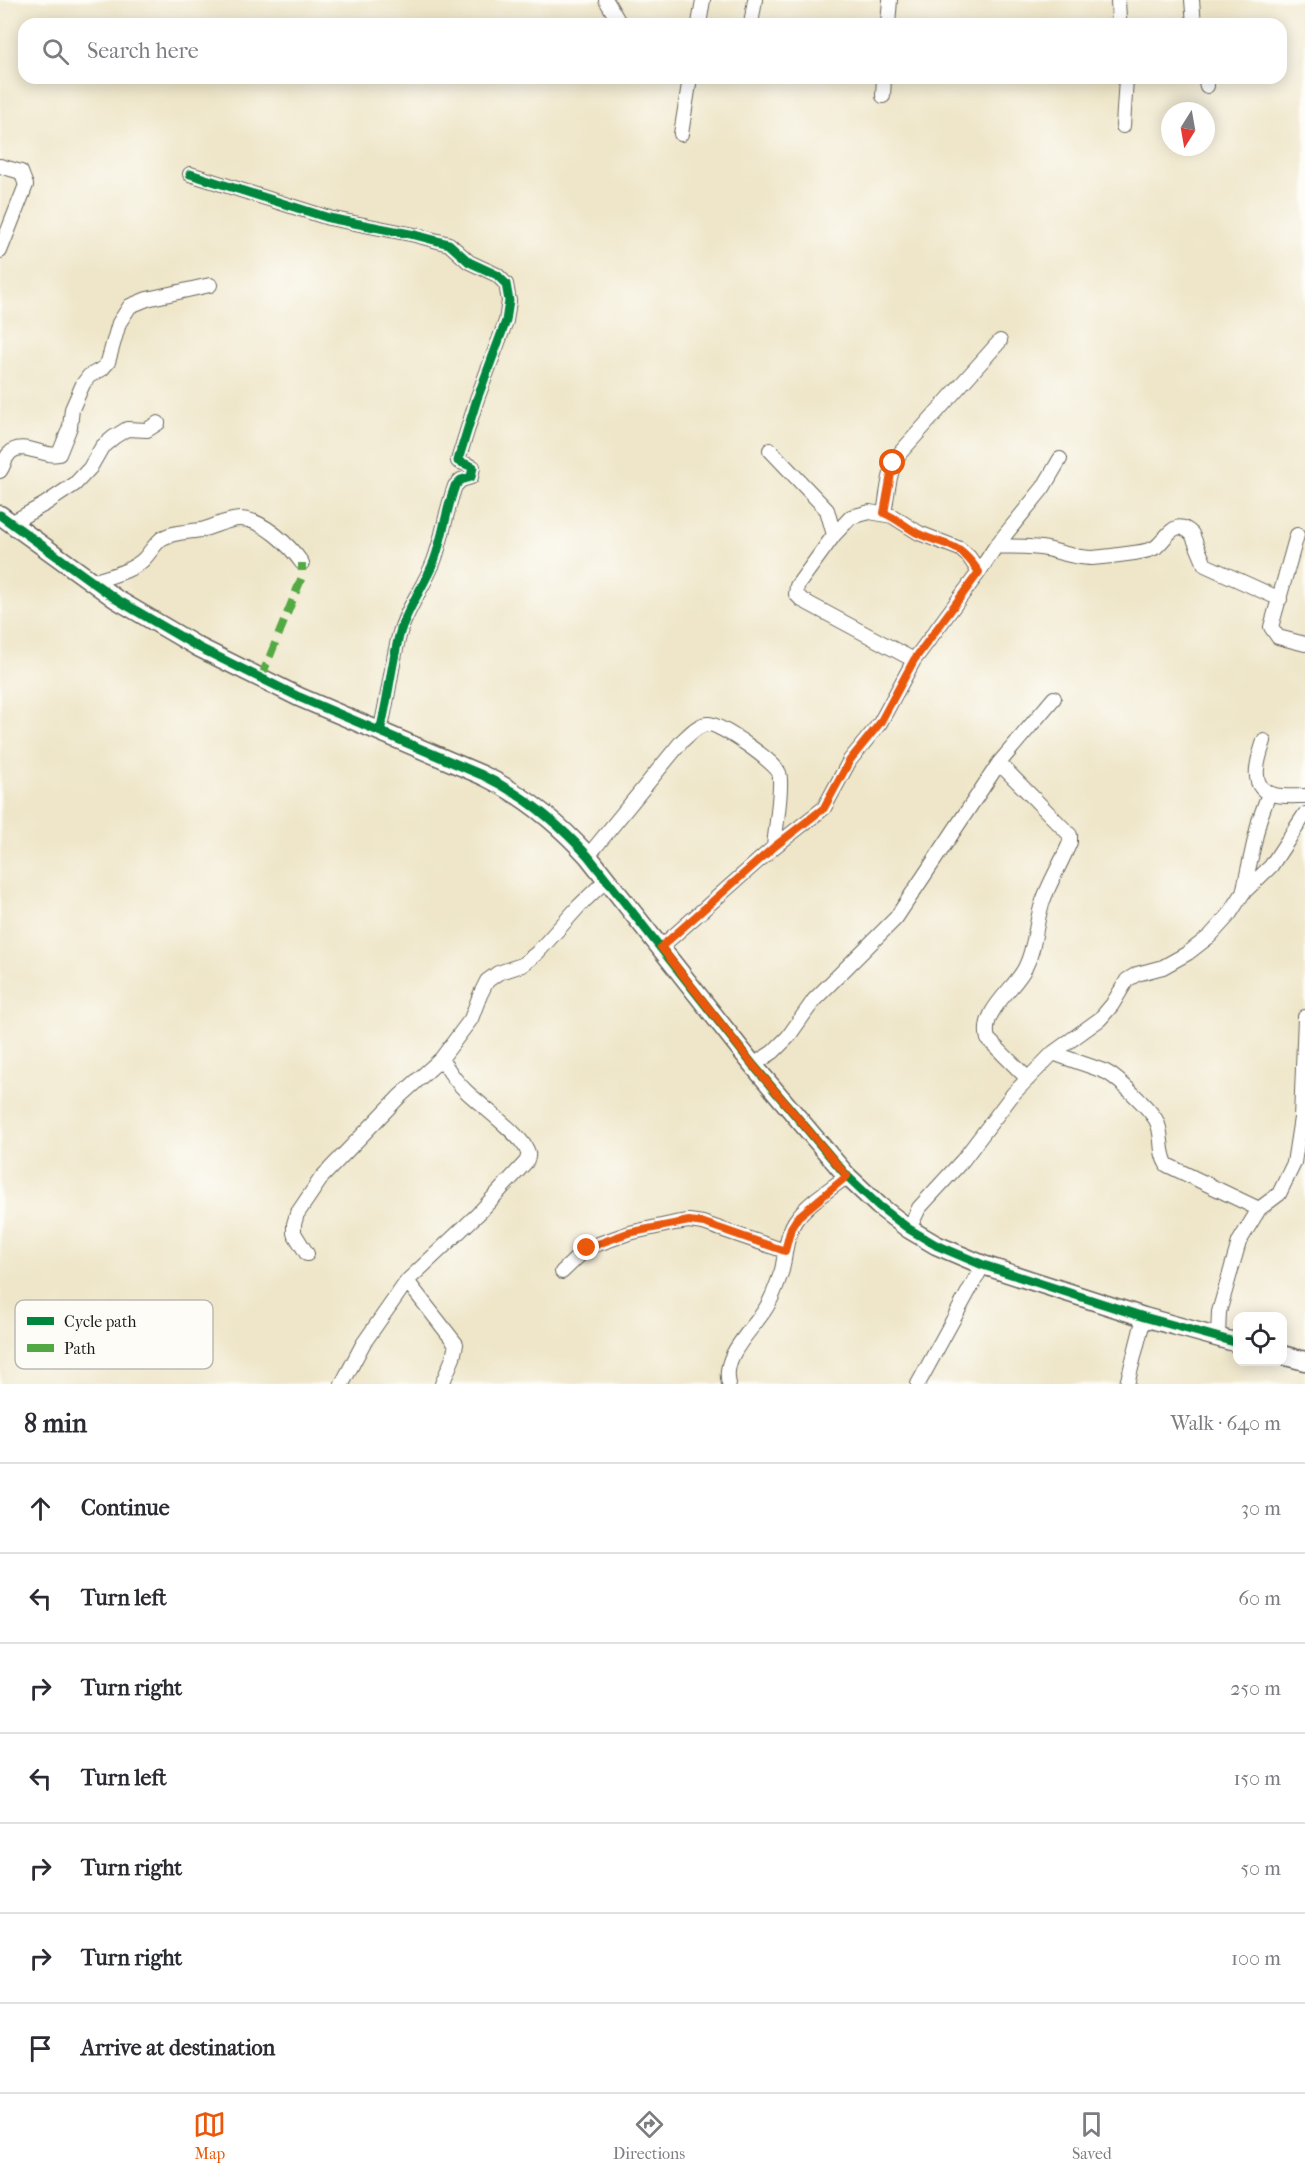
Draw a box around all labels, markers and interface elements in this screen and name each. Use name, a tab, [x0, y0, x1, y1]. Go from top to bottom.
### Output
search box	[18, 18, 1287, 84]
icon: search	[39, 35, 72, 68]
text: Search here	[87, 38, 199, 64]
north arrow	[1161, 102, 1215, 156]
route start	[879, 449, 905, 475]
route end	[573, 1234, 599, 1260]
legend	[15, 1300, 213, 1369]
text: Cycle path	[64, 1312, 136, 1331]
map controls	[1233, 1312, 1287, 1366]
button: locate	[1233, 1312, 1287, 1366]
text: Path	[64, 1339, 96, 1358]
text: 8 min	[24, 1408, 87, 1439]
text: Walk · 640 m	[1171, 1412, 1281, 1435]
icon: ahead	[24, 1492, 57, 1525]
text: Continue	[81, 1495, 170, 1521]
text: 30 m	[1241, 1497, 1281, 1520]
icon: left	[24, 1582, 57, 1615]
text: Turn left	[81, 1585, 167, 1611]
text: 60 m	[1238, 1587, 1281, 1610]
icon: right	[24, 1672, 57, 1705]
text: Turn right	[81, 1675, 182, 1701]
text: 250 m	[1230, 1677, 1281, 1700]
icon: left	[24, 1762, 57, 1795]
text: Turn left	[81, 1765, 167, 1791]
text: 150 m	[1233, 1767, 1281, 1790]
icon: right	[24, 1852, 57, 1885]
text: Turn right	[81, 1855, 182, 1881]
text: 50 m	[1240, 1857, 1281, 1880]
icon: right	[24, 1942, 57, 1975]
text: Turn right	[81, 1945, 182, 1971]
text: 100 m	[1231, 1947, 1281, 1970]
icon: arrive	[24, 2032, 57, 2065]
text: Arrive at destination	[81, 2035, 275, 2061]
tab: Map	[193, 2108, 226, 2163]
tab: Directions	[613, 2108, 685, 2163]
tab: Saved	[1072, 2108, 1112, 2163]

